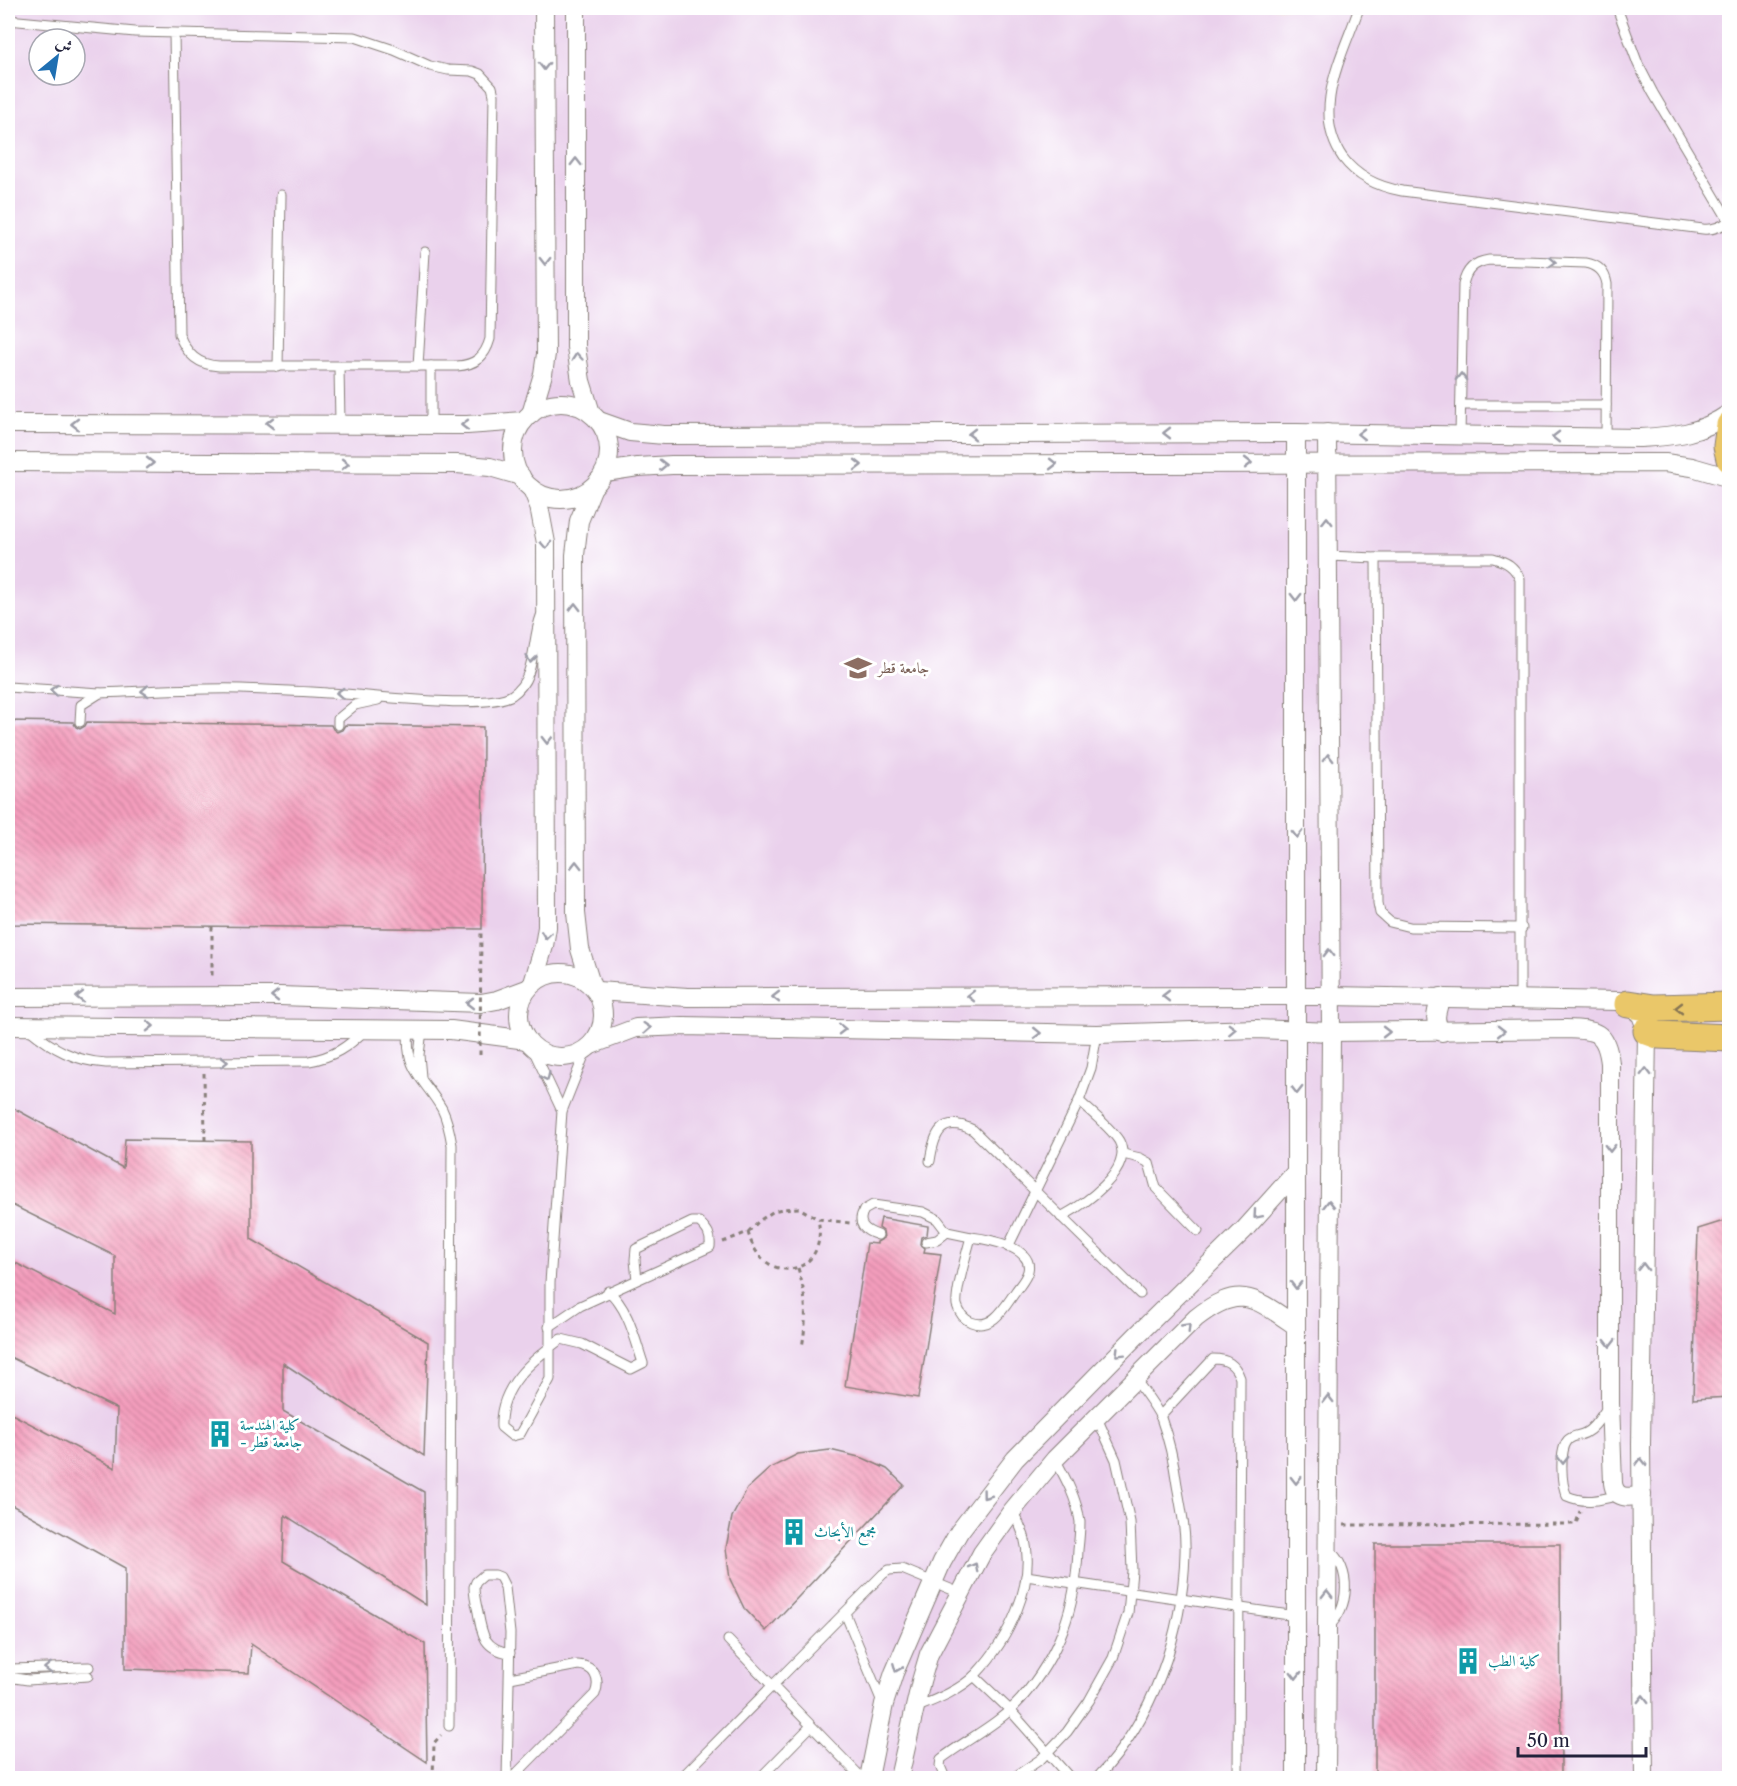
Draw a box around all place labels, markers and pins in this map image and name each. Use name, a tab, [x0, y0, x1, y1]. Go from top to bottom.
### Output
school or university icon: جامعة قطر	[843, 653, 873, 683]
place label: جامعة قطر	[876, 658, 929, 678]
place label: كلية الهندسة - جامعة قطر	[240, 1415, 302, 1452]
building icon: كلية الهندسة - جامعة قطر	[205, 1419, 235, 1449]
building icon: مجمع الأبحاث	[779, 1517, 809, 1547]
place label: مجمع الأبحاث	[814, 1521, 876, 1546]
building icon: كلية الطب	[1453, 1646, 1483, 1676]
place label: كلية الطب	[1488, 1651, 1540, 1671]

